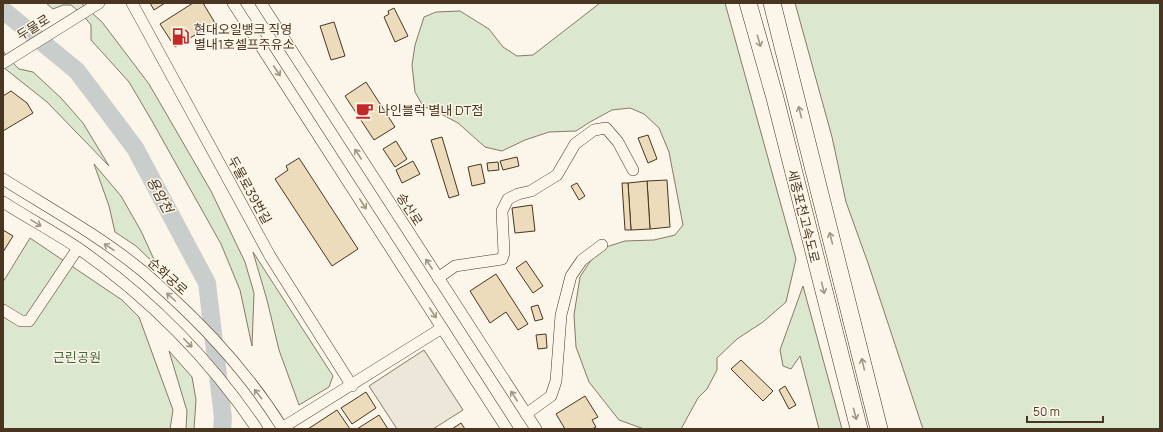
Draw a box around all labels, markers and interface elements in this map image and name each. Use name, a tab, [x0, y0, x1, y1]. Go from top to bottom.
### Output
street label: 두물로	[13, 10, 53, 44]
place label: 현대오일뱅크 직영 별내1호셀프주유소	[194, 20, 295, 53]
fuel station icon: 현대오일뱅크 직영 별내1호셀프주유소	[171, 26, 191, 46]
one-way arrow	[755, 34, 763, 47]
one-way arrow	[273, 65, 281, 76]
cafe icon: 나인블럭 별내 DT점	[355, 100, 375, 120]
place label: 나인블럭 별내 DT점	[378, 101, 483, 119]
one-way arrow	[795, 106, 803, 119]
one-way arrow	[354, 148, 362, 160]
street label: 두물로39번길	[224, 153, 276, 227]
street label: 세종포천고속도로	[784, 167, 824, 265]
water label: 용암천	[143, 173, 178, 217]
street label: 송산로	[393, 189, 427, 229]
one-way arrow	[359, 198, 367, 210]
one-way arrow	[30, 219, 42, 227]
one-way arrow	[827, 232, 834, 245]
one-way arrow	[104, 243, 115, 251]
street label: 순화궁로	[144, 253, 192, 299]
one-way arrow	[425, 258, 433, 269]
one-way arrow	[820, 281, 827, 294]
one-way arrow	[167, 293, 177, 302]
one-way arrow	[429, 308, 437, 319]
one-way arrow	[183, 338, 193, 348]
park label: 근린공원	[53, 348, 101, 366]
one-way arrow	[858, 358, 866, 371]
one-way arrow	[254, 388, 263, 399]
one-way arrow	[510, 390, 518, 402]
scale bar	[1027, 398, 1103, 424]
text: 50 m	[1033, 403, 1060, 420]
one-way arrow	[852, 408, 859, 421]

